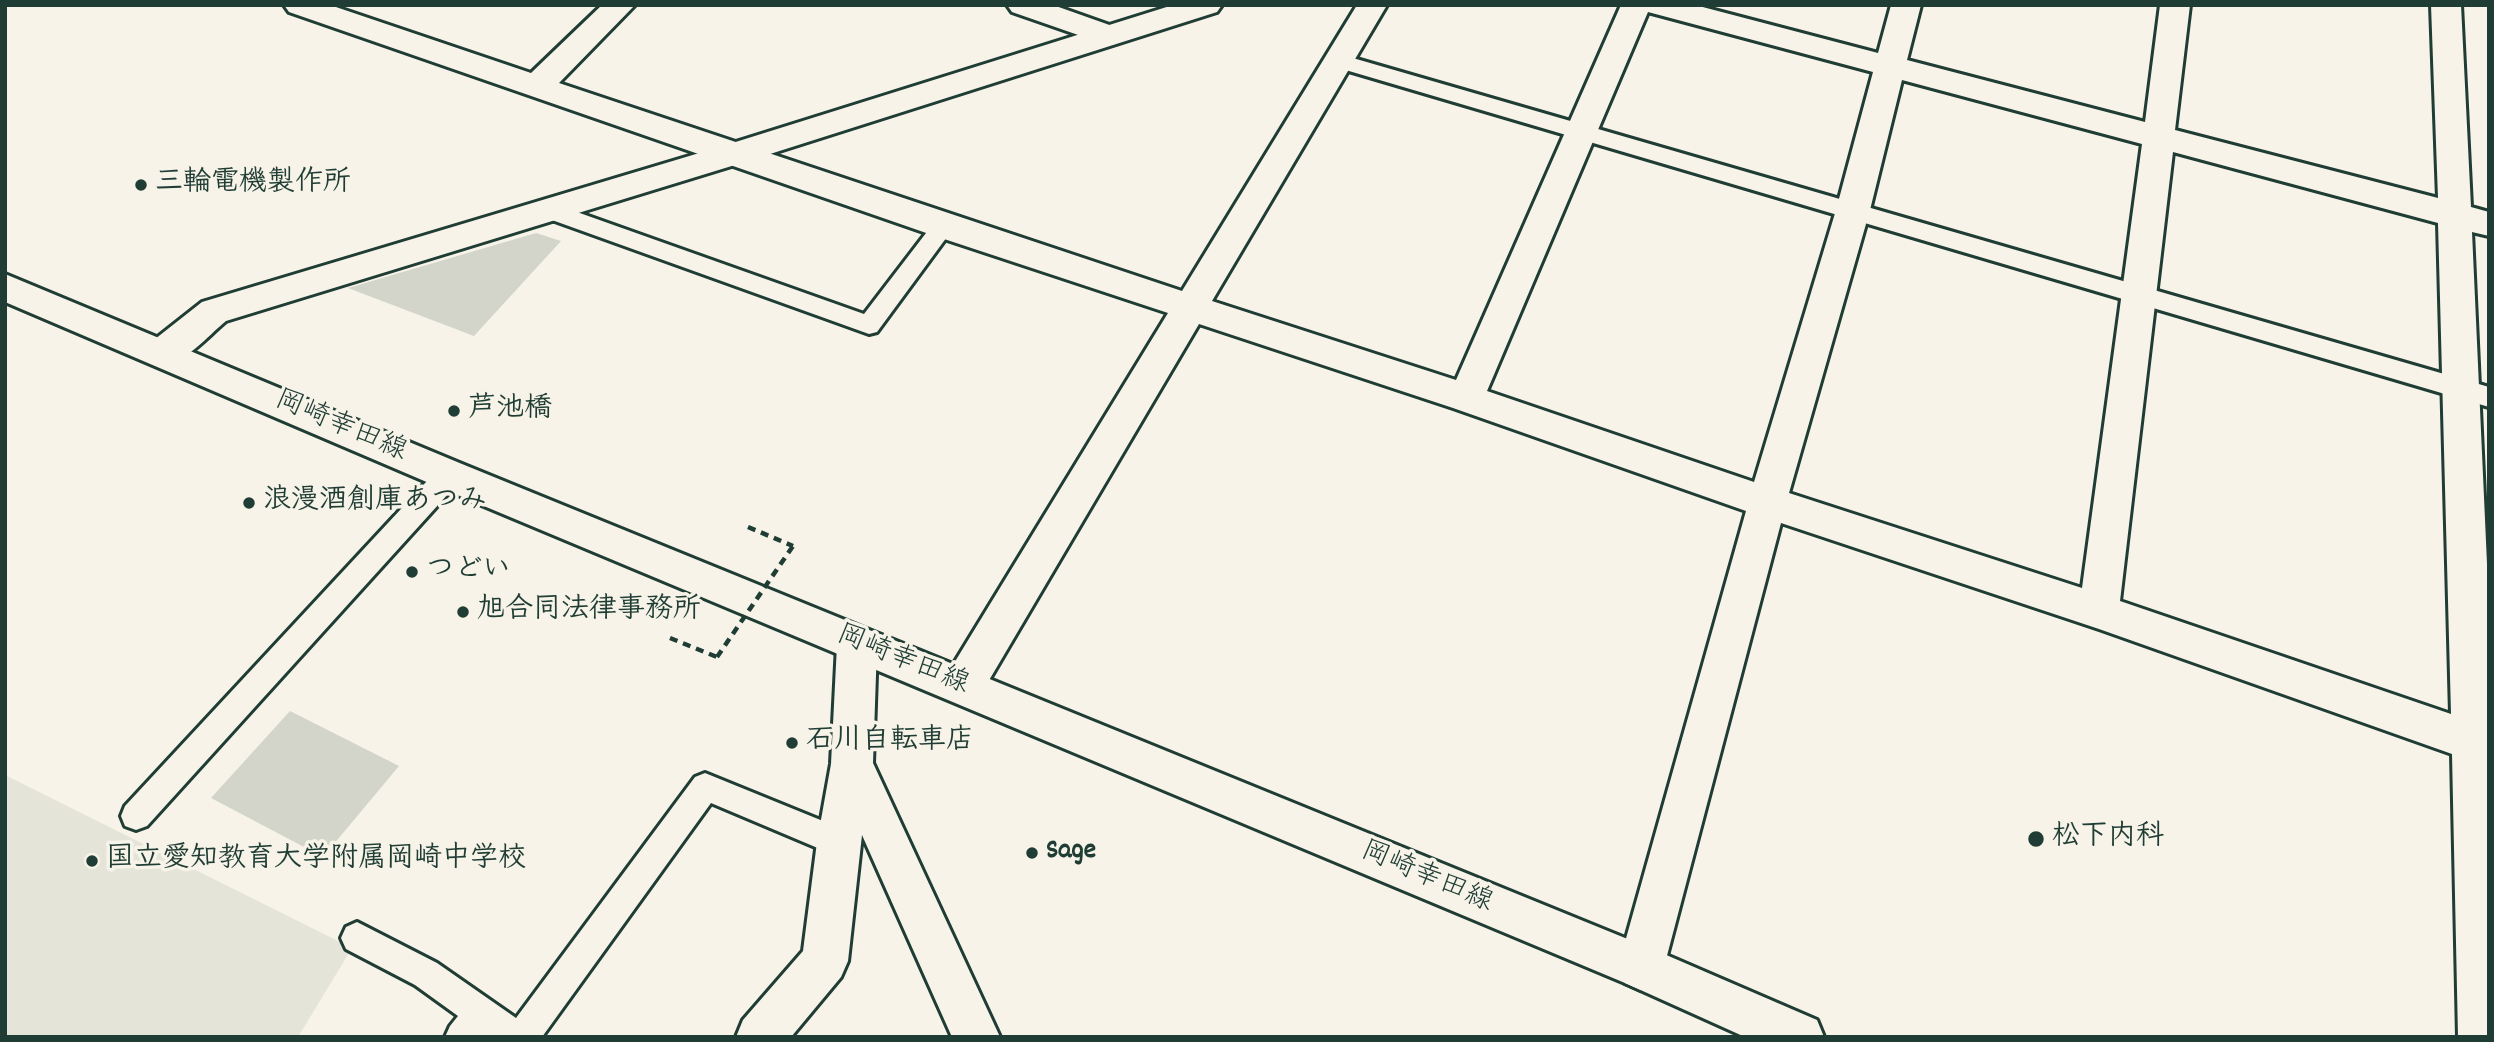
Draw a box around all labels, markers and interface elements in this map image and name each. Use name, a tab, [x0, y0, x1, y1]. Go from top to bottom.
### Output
place label: 三輪電機製作所	[155, 168, 351, 202]
marker: 三輪電機製作所	[133, 177, 149, 193]
street label: 岡崎幸田線	[269, 385, 411, 471]
place label: 芦池橋	[468, 394, 552, 428]
marker: 芦池橋	[446, 403, 462, 419]
place label: 浪漫酒創庫あつみ	[263, 486, 487, 520]
marker: 浪漫酒創庫あつみ	[241, 495, 257, 511]
place label: つどい	[426, 555, 510, 589]
marker: つどい	[404, 564, 420, 580]
place label: 旭合同法律事務所	[477, 595, 701, 629]
marker: 旭合同法律事務所	[455, 604, 471, 620]
street label: 岡崎幸田線	[831, 620, 973, 704]
place label: 石川自転車店	[806, 726, 974, 760]
marker: 石川自転車店	[784, 735, 800, 751]
place label: 松下内科	[2052, 822, 2164, 856]
marker: 松下内科	[2026, 829, 2046, 849]
place label: Sage	[1046, 836, 1096, 870]
street label: 岡崎幸田線	[1355, 836, 1497, 922]
place label: 国立愛知教育大学附属岡崎中学校	[106, 844, 526, 878]
marker: Sage	[1024, 845, 1040, 861]
marker: 国立愛知教育大学附属岡崎中学校	[84, 853, 100, 869]

